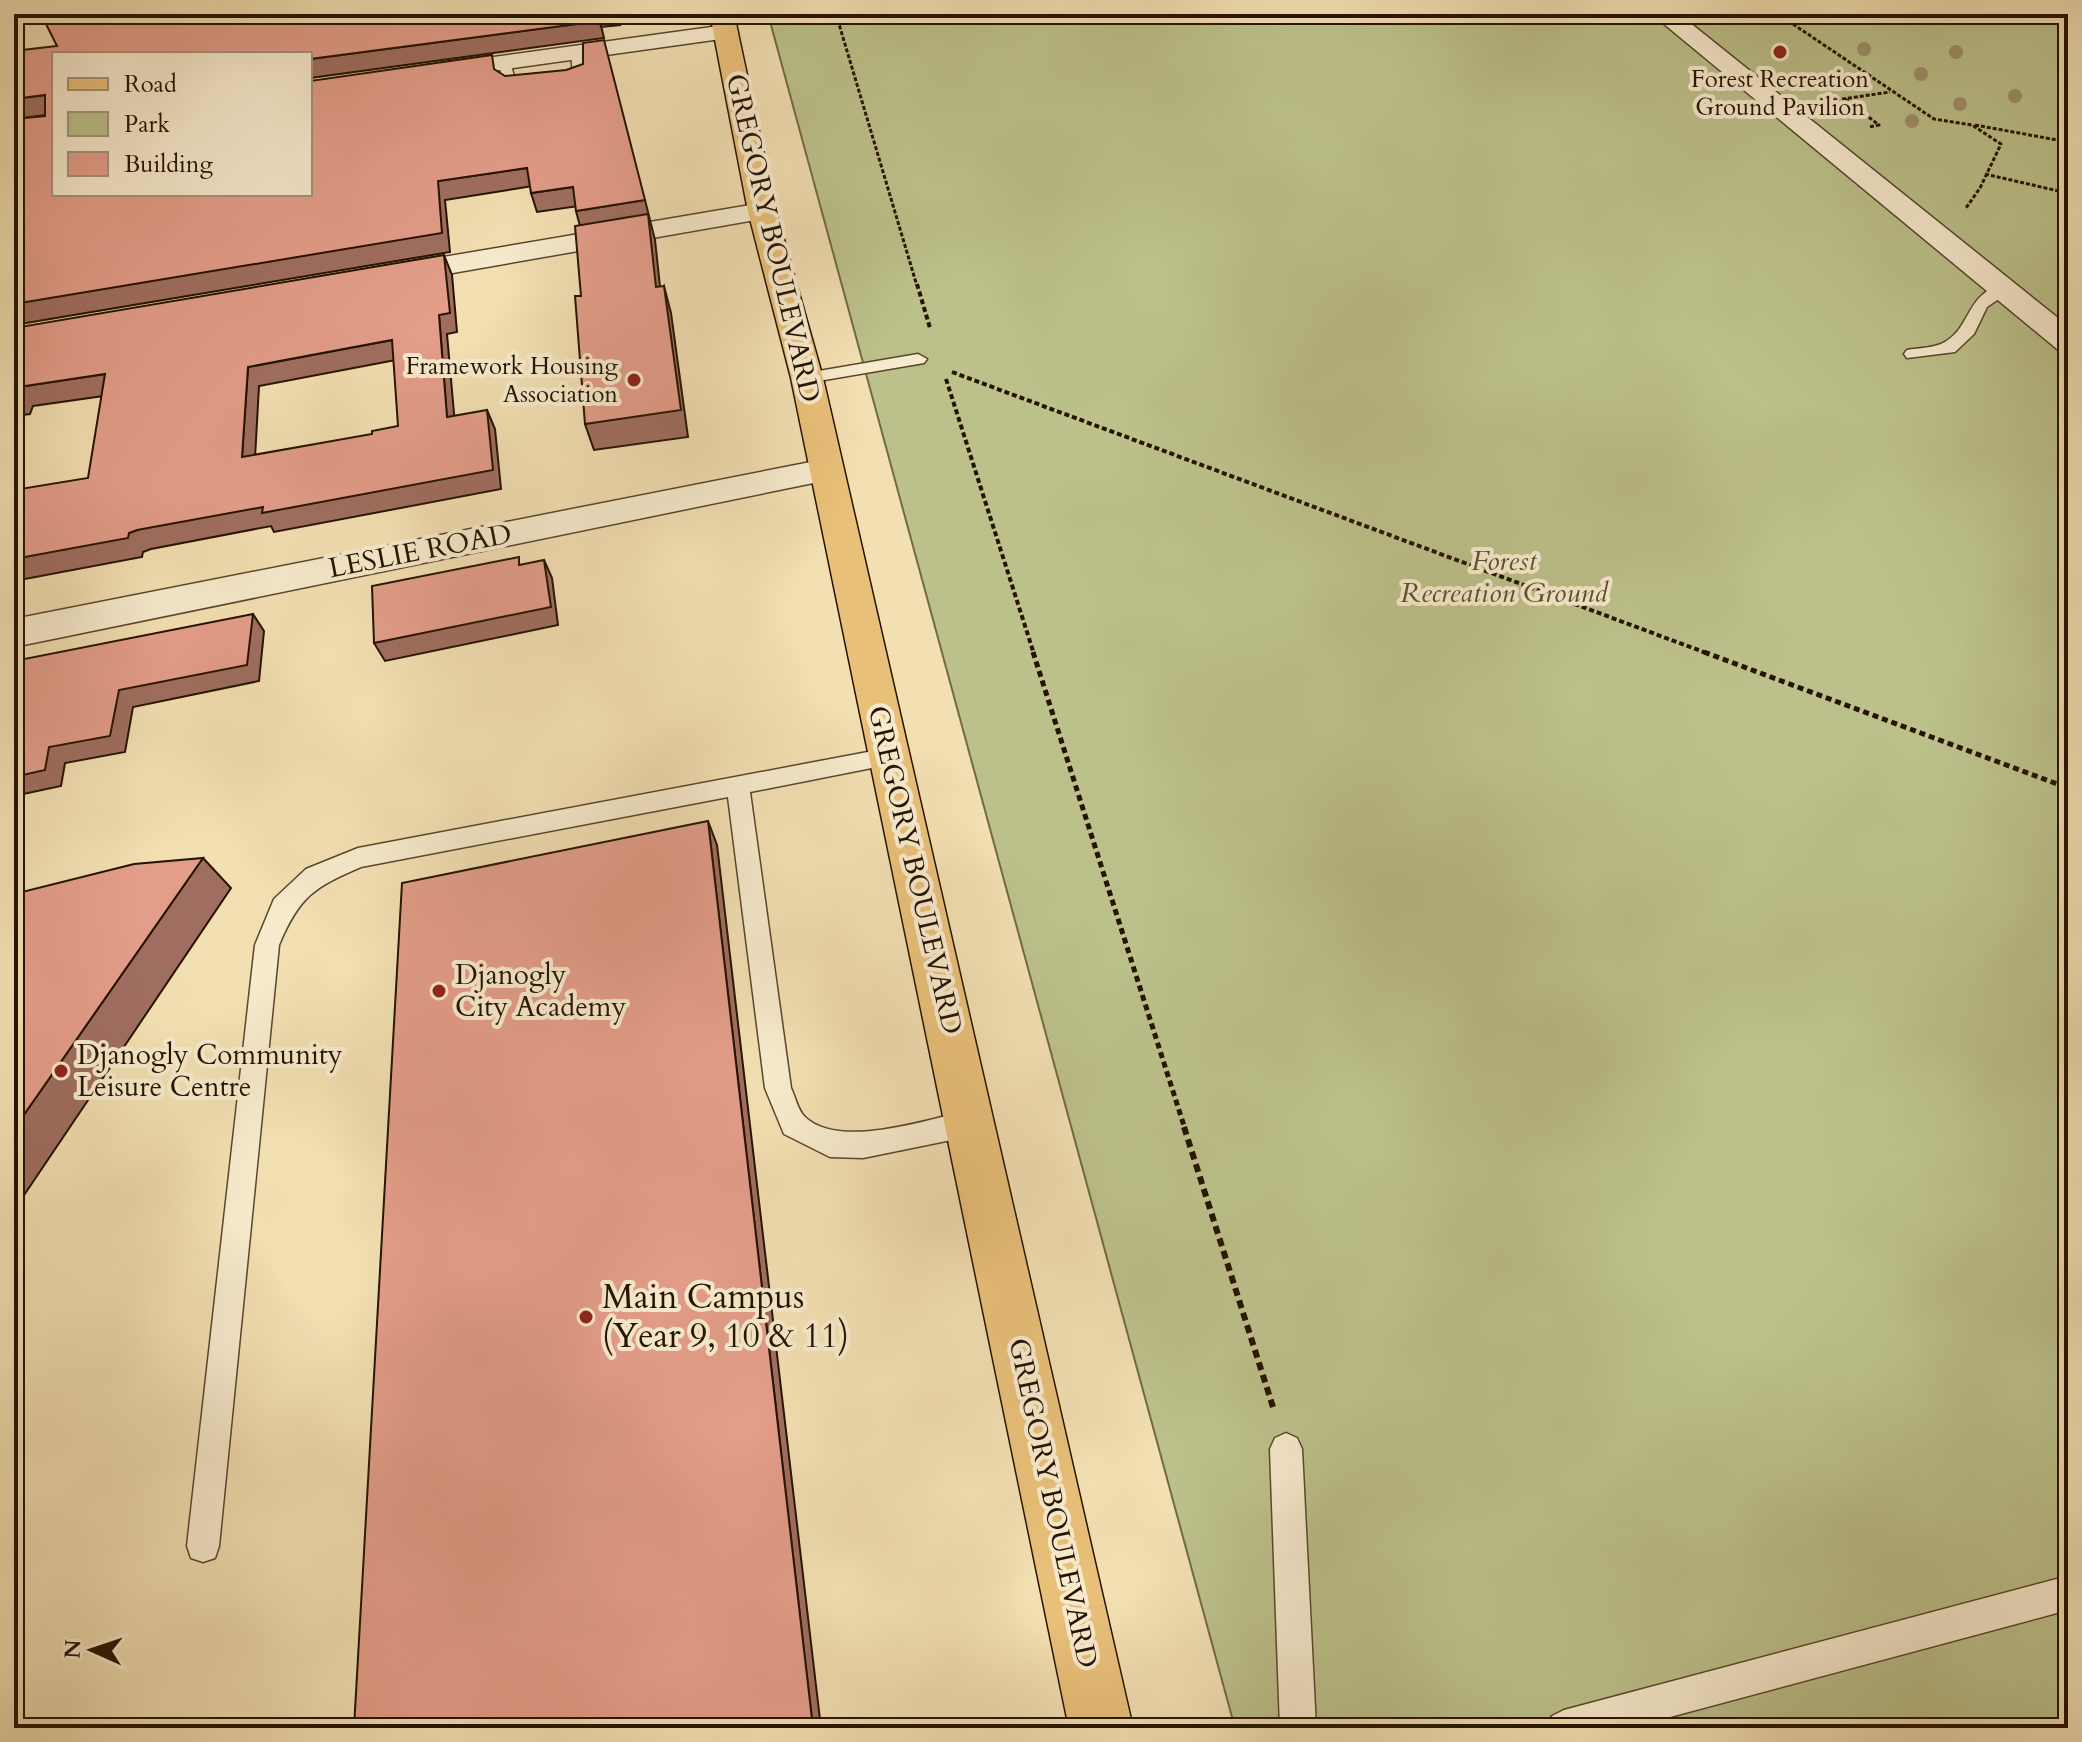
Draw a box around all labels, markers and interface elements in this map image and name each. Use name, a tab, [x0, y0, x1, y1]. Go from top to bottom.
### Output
marker: Forest Recreation Ground Pavilion	[1771, 43, 1789, 61]
legend	[52, 52, 312, 196]
place label: Forest Recreation Ground Pavilion	[1691, 63, 1869, 124]
text: Road	[124, 68, 177, 101]
street label: GREGORY BOULEVARD	[717, 70, 829, 406]
text: Park	[124, 108, 170, 141]
text: Building	[124, 148, 214, 181]
place label: Framework Housing Association	[406, 350, 619, 411]
marker: Framework Housing Association	[625, 371, 643, 389]
street label: LESLIE ROAD	[325, 515, 515, 587]
park label: Forest Recreation Ground	[1400, 542, 1609, 612]
street label: GREGORY BOULEVARD	[859, 702, 971, 1038]
place label: Djanogly City Academy	[455, 956, 627, 1026]
marker: Djanogly City Academy	[430, 982, 448, 1000]
place label: Djanogly Community Leisure Centre	[77, 1036, 343, 1106]
marker: Djanogly Community Leisure Centre	[52, 1062, 70, 1080]
place label: Main Campus (Year 9, 10 & 11)	[602, 1274, 849, 1359]
marker: Main Campus (Year 9, 10 & 11)	[577, 1308, 595, 1326]
street label: GREGORY BOULEVARD	[999, 1335, 1107, 1671]
north arrow	[52, 1610, 132, 1690]
text: N	[58, 1639, 89, 1659]

